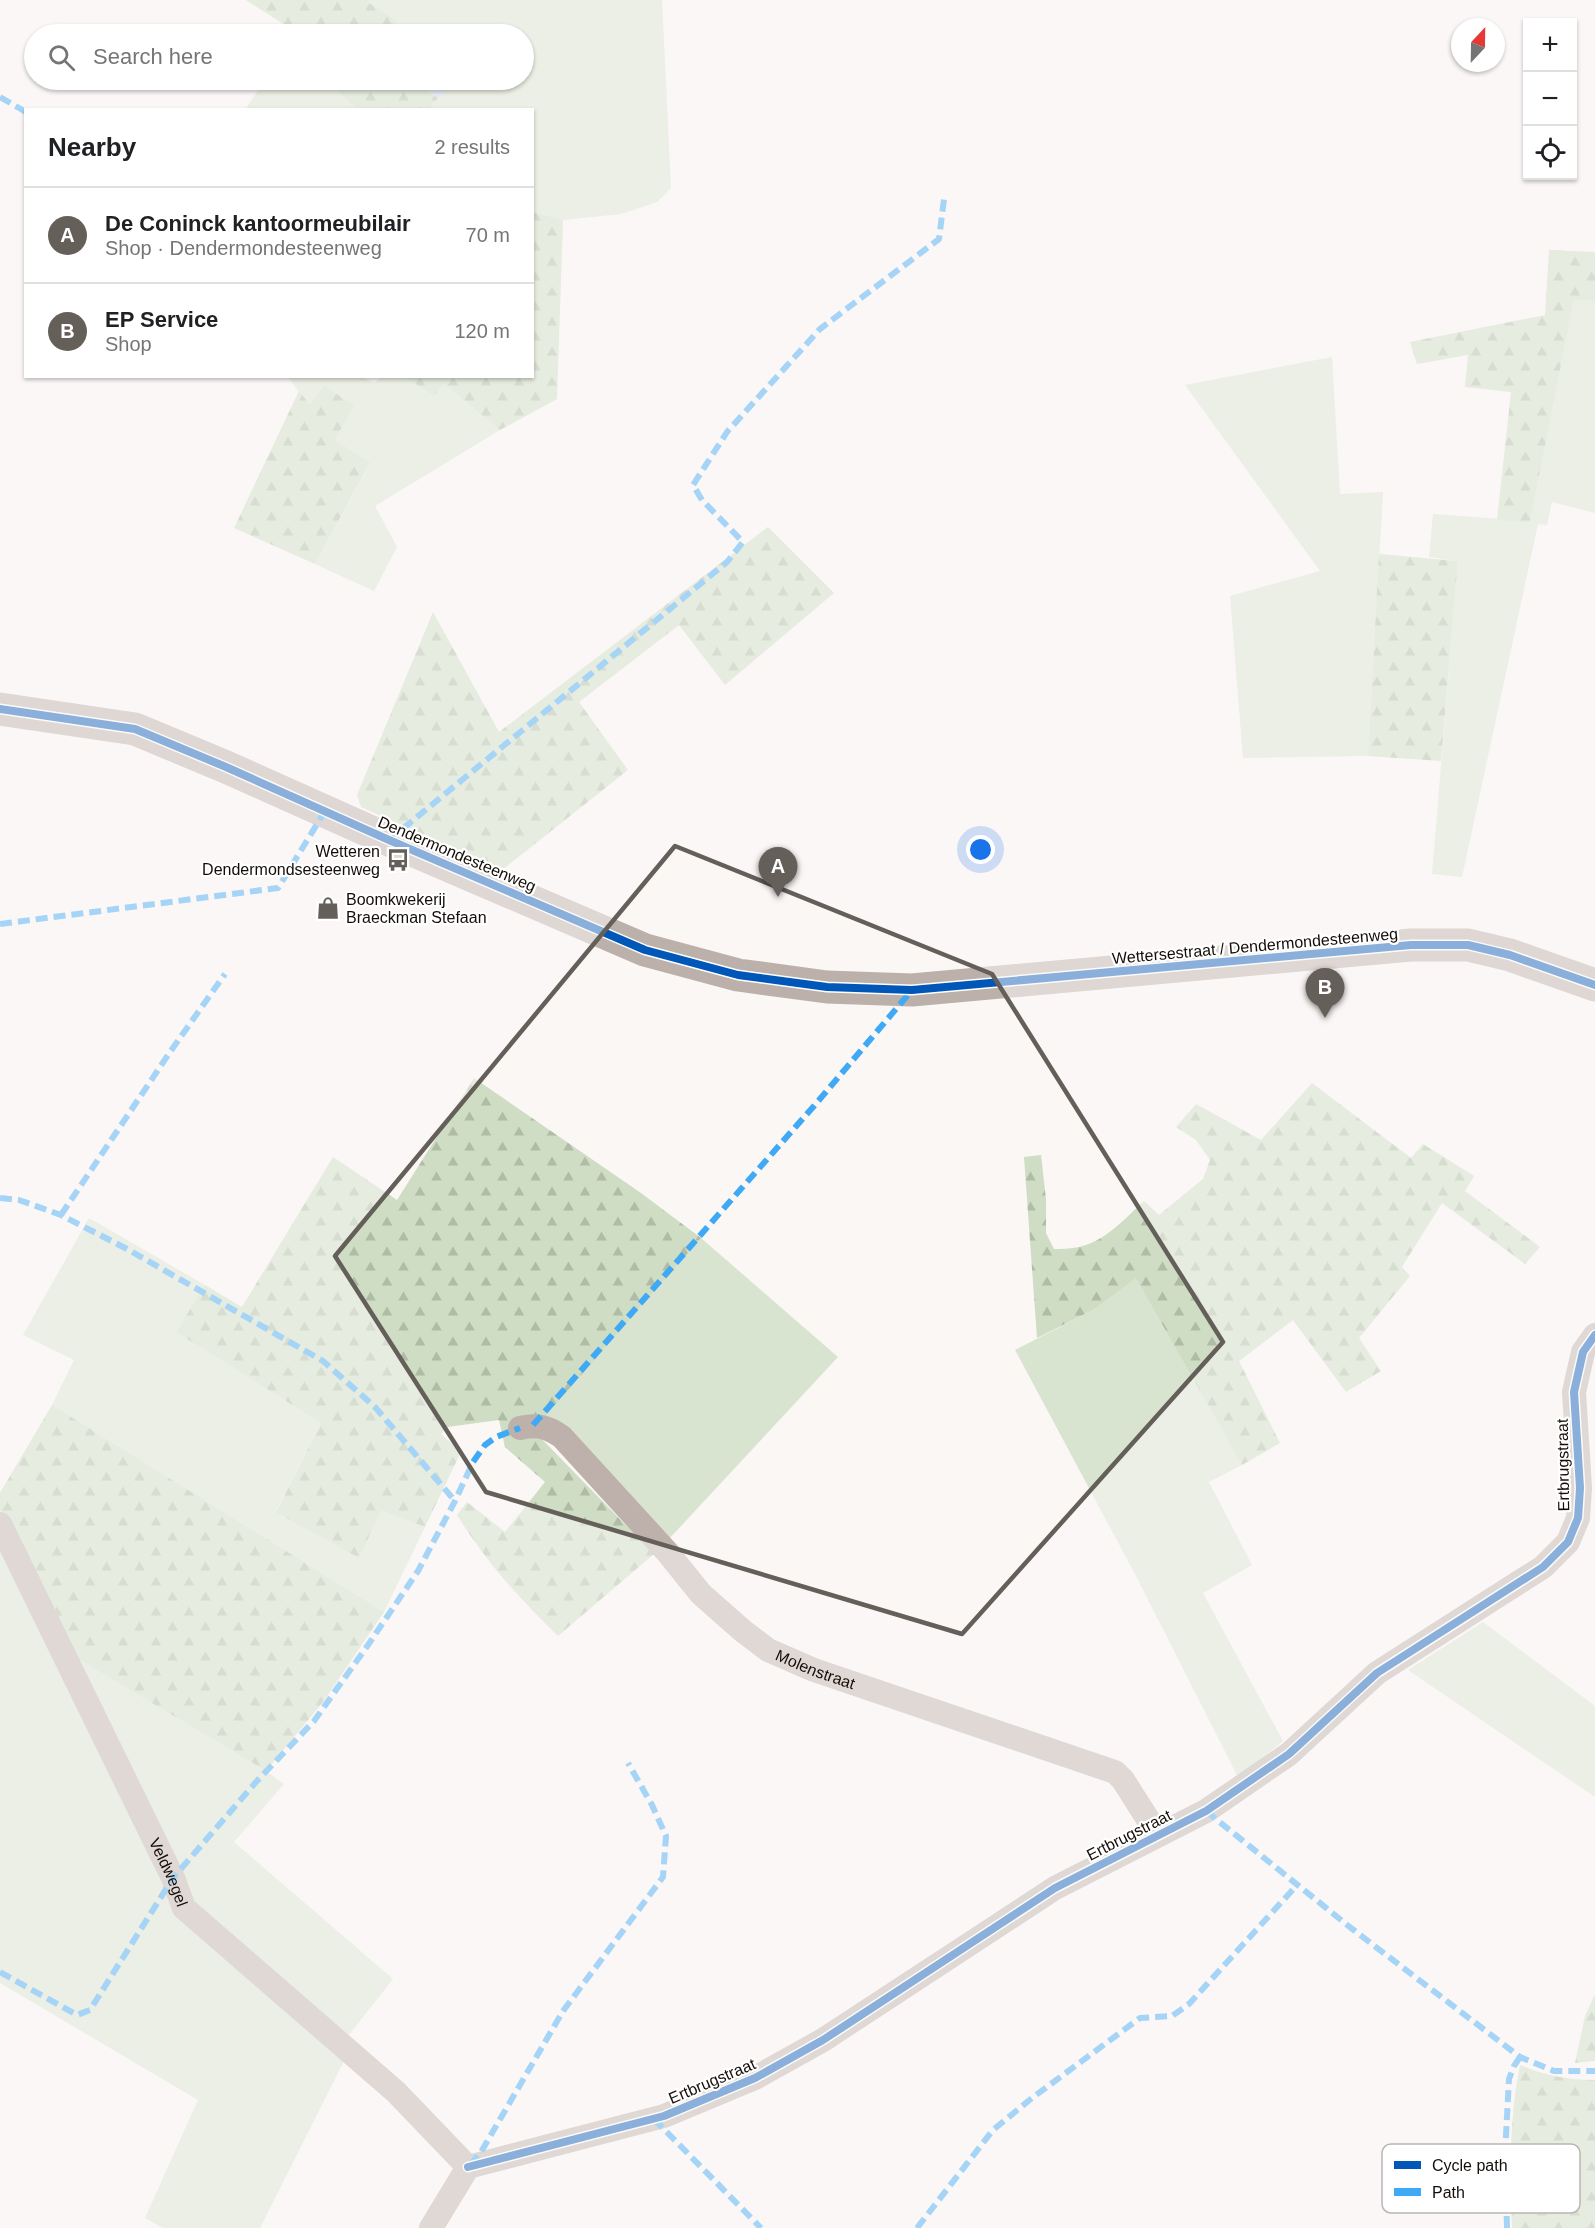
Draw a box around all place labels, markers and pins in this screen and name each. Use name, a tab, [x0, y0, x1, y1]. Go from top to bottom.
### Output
place label: Wetteren Dendermondsesteenweg	[202, 843, 380, 878]
bus stop icon: Wetteren Dendermondsesteenweg	[385, 847, 411, 873]
pin: A	[758, 848, 798, 897]
place label: Boomkwekerij Braeckman Stefaan	[346, 891, 487, 926]
shop icon: Boomkwekerij Braeckman Stefaan	[315, 895, 341, 921]
pin: B	[1306, 968, 1344, 1018]

